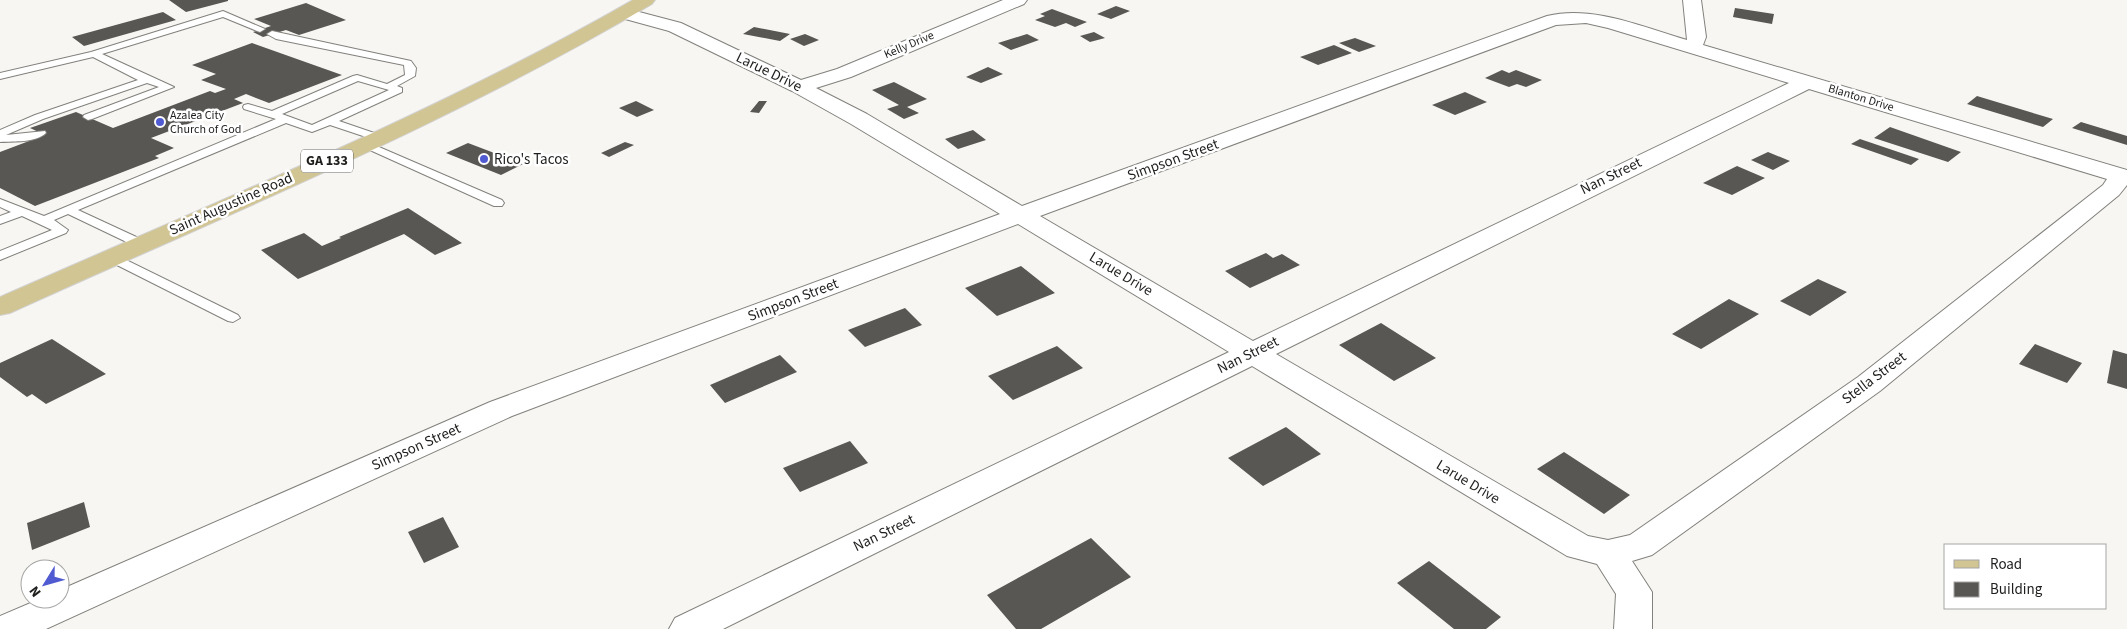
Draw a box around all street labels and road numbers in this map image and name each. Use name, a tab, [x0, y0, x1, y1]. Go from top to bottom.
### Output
street label: Kelly Drive	[881, 27, 937, 63]
street label: Larue Drive	[732, 47, 806, 97]
street label: Blanton Drive	[1826, 80, 1896, 116]
street label: Simpson Street	[1124, 134, 1222, 186]
road number: GA 133	[301, 150, 353, 172]
street label: Nan Street	[1577, 152, 1645, 200]
street label: Saint Augustine Road	[166, 167, 296, 241]
street label: Larue Drive	[1085, 247, 1157, 301]
street label: Simpson Street	[745, 273, 841, 327]
street label: Nan Street	[1214, 331, 1282, 379]
street label: Stella Street	[1837, 347, 1911, 409]
street label: Simpson Street	[368, 418, 464, 476]
street label: Larue Drive	[1432, 455, 1504, 509]
street label: Nan Street	[850, 509, 918, 557]

